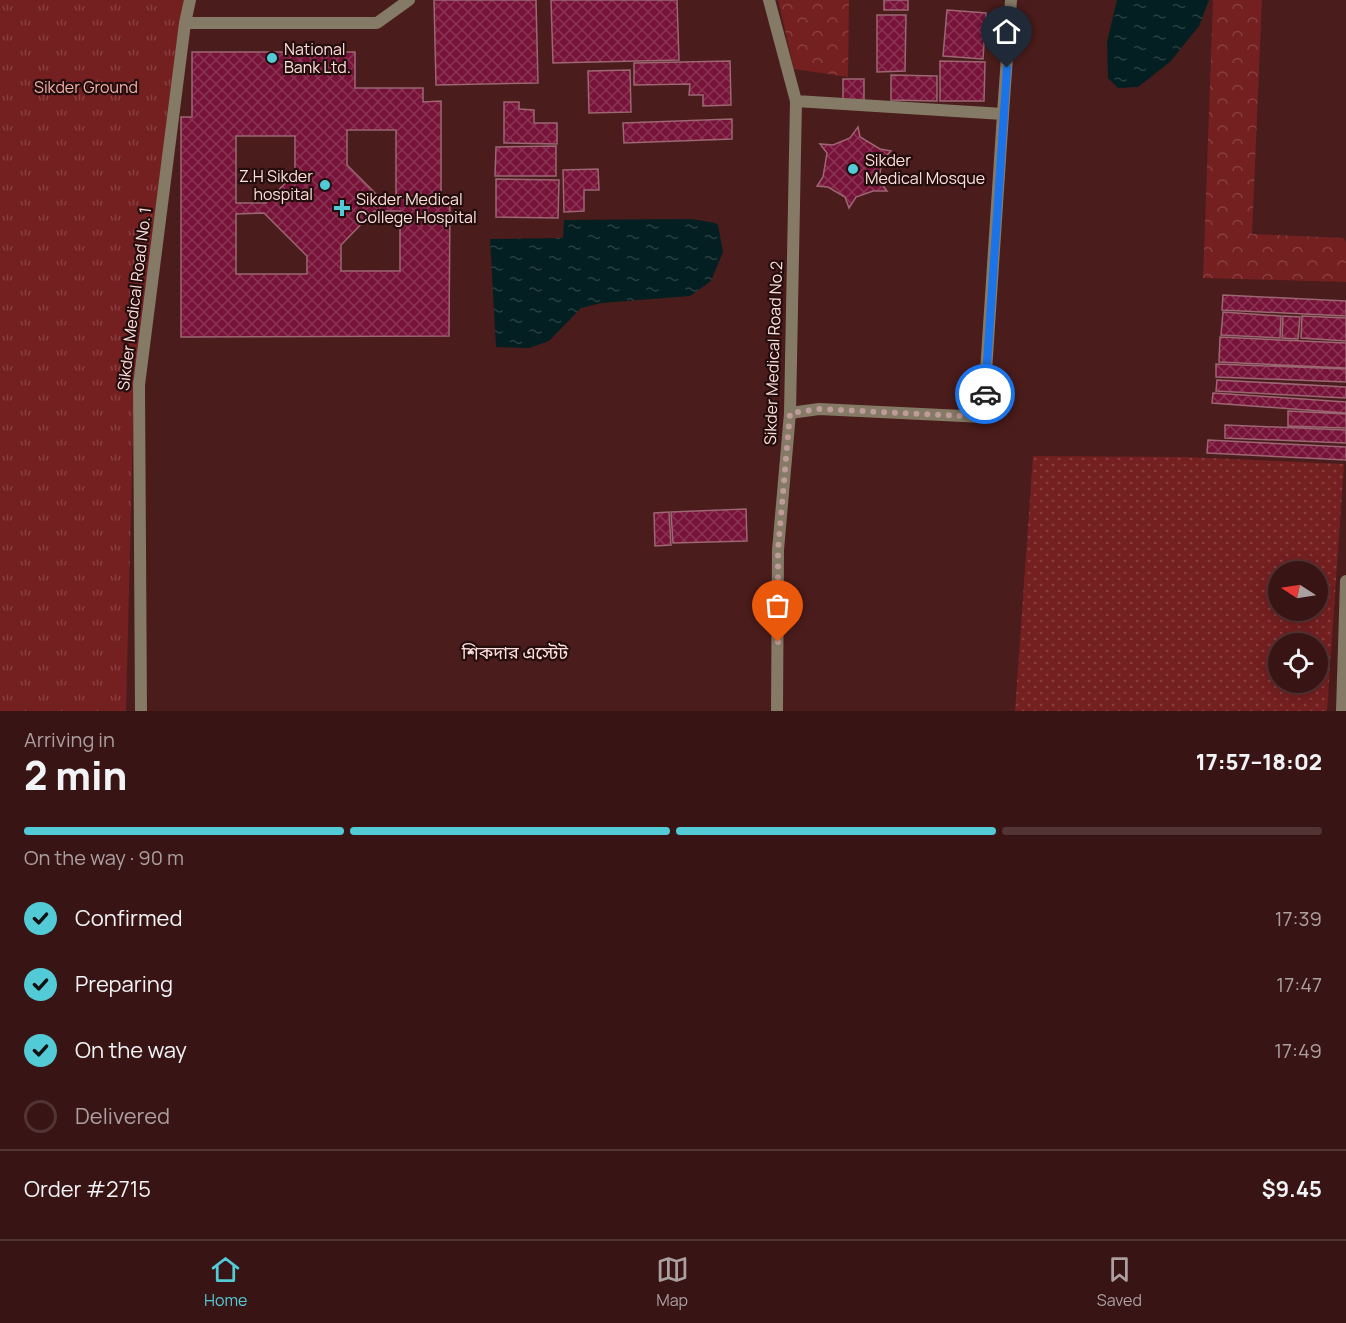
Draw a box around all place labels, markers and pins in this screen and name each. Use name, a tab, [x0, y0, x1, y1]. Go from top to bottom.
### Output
pin	[981, 6, 1032, 68]
place label: National Bank Ltd.	[284, 38, 351, 78]
marker: National Bank Ltd.	[265, 51, 279, 65]
place label: Sikder Medical Mosque	[865, 149, 985, 189]
marker: Sikder Medical Mosque	[846, 162, 860, 176]
place label: Z.H Sikder hospital	[239, 165, 313, 205]
marker: Z.H Sikder hospital	[318, 178, 332, 192]
place label: Sikder Medical College Hospital	[356, 188, 477, 228]
marker: Sikder Medical College Hospital	[333, 199, 351, 217]
pin	[752, 580, 803, 642]

